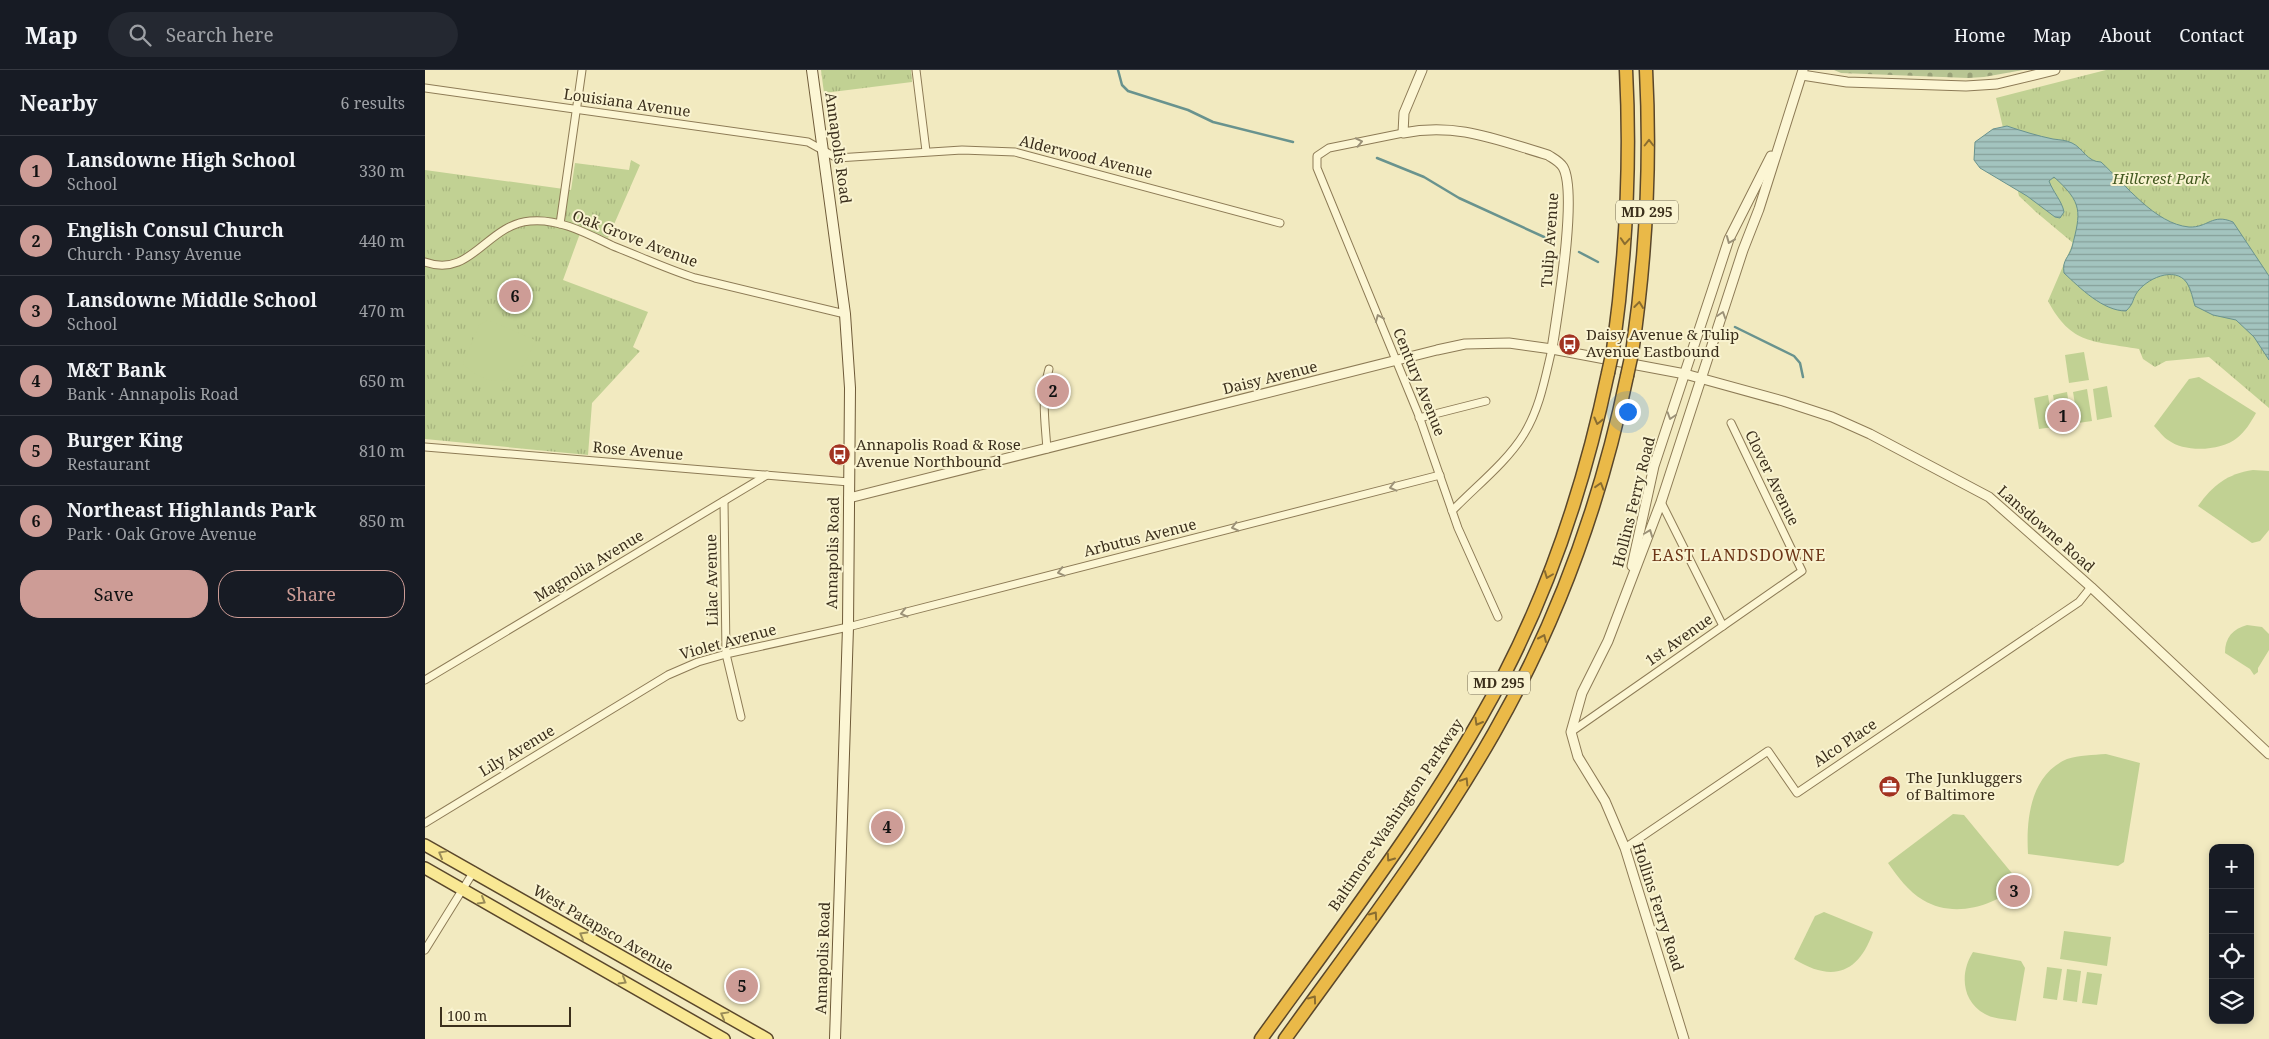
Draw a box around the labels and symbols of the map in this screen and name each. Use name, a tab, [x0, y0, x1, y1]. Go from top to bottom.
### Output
street label: Louisiana Avenue	[562, 83, 692, 121]
street label: Annapolis Road	[821, 91, 857, 205]
street label: Alderwood Avenue	[1018, 130, 1155, 182]
one-way arrow	[1354, 137, 1363, 148]
one-way arrow	[1643, 138, 1654, 146]
park label: Hillcrest Park	[2112, 168, 2210, 188]
street label: Tulip Avenue	[1536, 192, 1562, 288]
road number: MD 295	[1616, 200, 1678, 224]
street label: Oak Grove Avenue	[570, 205, 701, 271]
one-way arrow	[1725, 235, 1736, 244]
one-way arrow	[1620, 237, 1631, 245]
pin: 6	[499, 277, 531, 315]
one-way arrow	[1633, 300, 1644, 308]
one-way arrow	[1716, 311, 1726, 319]
one-way arrow	[1374, 314, 1385, 323]
place label: Daisy Avenue & Tulip Avenue Eastbound	[1586, 324, 1739, 361]
street label: Century Avenue	[1389, 325, 1451, 439]
bus stop icon: Daisy Avenue & Tulip Avenue Eastbound	[1558, 332, 1582, 356]
street label: Daisy Avenue	[1220, 356, 1319, 398]
pin: 2	[1037, 372, 1069, 410]
pin: 1	[2047, 397, 2079, 435]
your location	[1615, 399, 1641, 425]
one-way arrow	[1667, 411, 1677, 419]
one-way arrow	[1593, 416, 1604, 425]
street label: Clover Avenue	[1741, 427, 1805, 529]
place label: Annapolis Road & Rose Avenue Northbound	[856, 434, 1021, 471]
street label: Hollins Ferry Road	[1607, 434, 1659, 569]
street label: Rose Avenue	[592, 436, 684, 464]
bus stop icon: Annapolis Road & Rose Avenue Northbound	[828, 442, 852, 466]
street label: Lansdowne Road	[1994, 480, 2100, 576]
one-way arrow	[1388, 481, 1397, 492]
one-way arrow	[1595, 483, 1605, 491]
street label: Annapolis Road	[821, 497, 843, 609]
street label: Arbutus Avenue	[1081, 513, 1198, 561]
one-way arrow	[1232, 522, 1240, 532]
street label: Magnolia Avenue	[530, 525, 647, 606]
one-way arrow	[1644, 529, 1654, 537]
street label: Lilac Avenue	[700, 534, 722, 626]
district label: EAST LANDSDOWNE	[1652, 544, 1826, 566]
one-way arrow	[1057, 566, 1066, 577]
one-way arrow	[1544, 571, 1554, 579]
one-way arrow	[899, 607, 908, 618]
street label: 1st Avenue	[1641, 609, 1716, 670]
street label: Violet Avenue	[677, 619, 778, 664]
one-way arrow	[1536, 634, 1547, 643]
road number: MD 295	[1468, 672, 1530, 694]
street label: Baltimore-Washington Parkway	[1323, 714, 1467, 915]
street label: Alco Place	[1809, 714, 1880, 771]
one-way arrow	[1474, 716, 1484, 725]
street label: Lily Avenue	[475, 720, 558, 781]
place label: The Junkluggers of Baltimore	[1906, 767, 2022, 804]
office icon: The Junkluggers of Baltimore	[1878, 775, 1902, 799]
one-way arrow	[1459, 777, 1468, 786]
pin: 4	[871, 808, 903, 846]
street label: Hollins Ferry Road	[1629, 840, 1689, 973]
one-way arrow	[438, 850, 447, 860]
one-way arrow	[1387, 852, 1396, 862]
pin: 3	[1998, 872, 2030, 910]
street label: West Patapsco Avenue	[529, 880, 678, 977]
one-way arrow	[477, 894, 486, 904]
street label: Annapolis Road	[810, 901, 834, 1015]
one-way arrow	[1368, 911, 1377, 921]
one-way arrow	[579, 931, 588, 941]
pin: 5	[726, 967, 758, 1005]
one-way arrow	[618, 975, 627, 985]
one-way arrow	[1307, 996, 1316, 1005]
scale bar	[440, 1004, 571, 1027]
one-way arrow	[721, 1011, 730, 1021]

